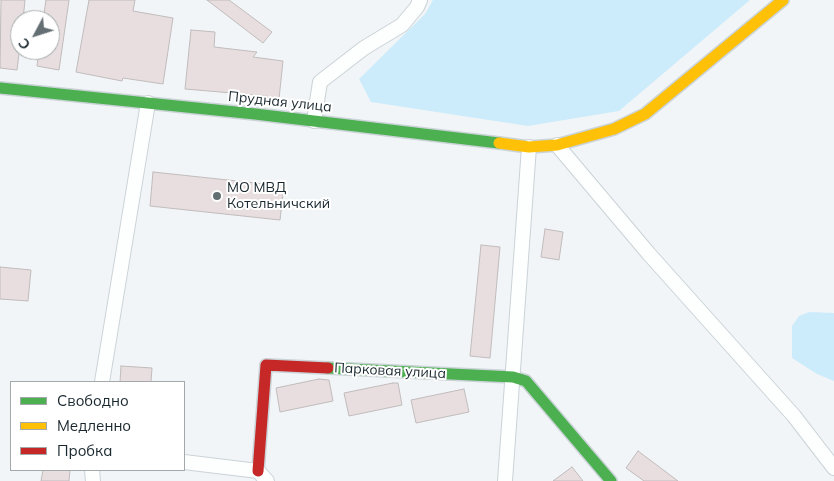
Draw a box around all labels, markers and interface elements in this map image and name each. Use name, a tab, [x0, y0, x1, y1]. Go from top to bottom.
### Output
north arrow	[10, 10, 60, 60]
text: С	[14, 35, 34, 53]
street label: Прудная улица	[227, 88, 333, 116]
place label: МО МВД Котельничский	[227, 180, 330, 212]
marker: МО МВД Котельничский	[211, 190, 223, 202]
street label: Парковая улица	[334, 360, 446, 382]
legend	[10, 381, 185, 471]
text: Свободно	[57, 391, 129, 410]
text: Медленно	[57, 416, 131, 435]
text: Пробка	[57, 441, 112, 460]

